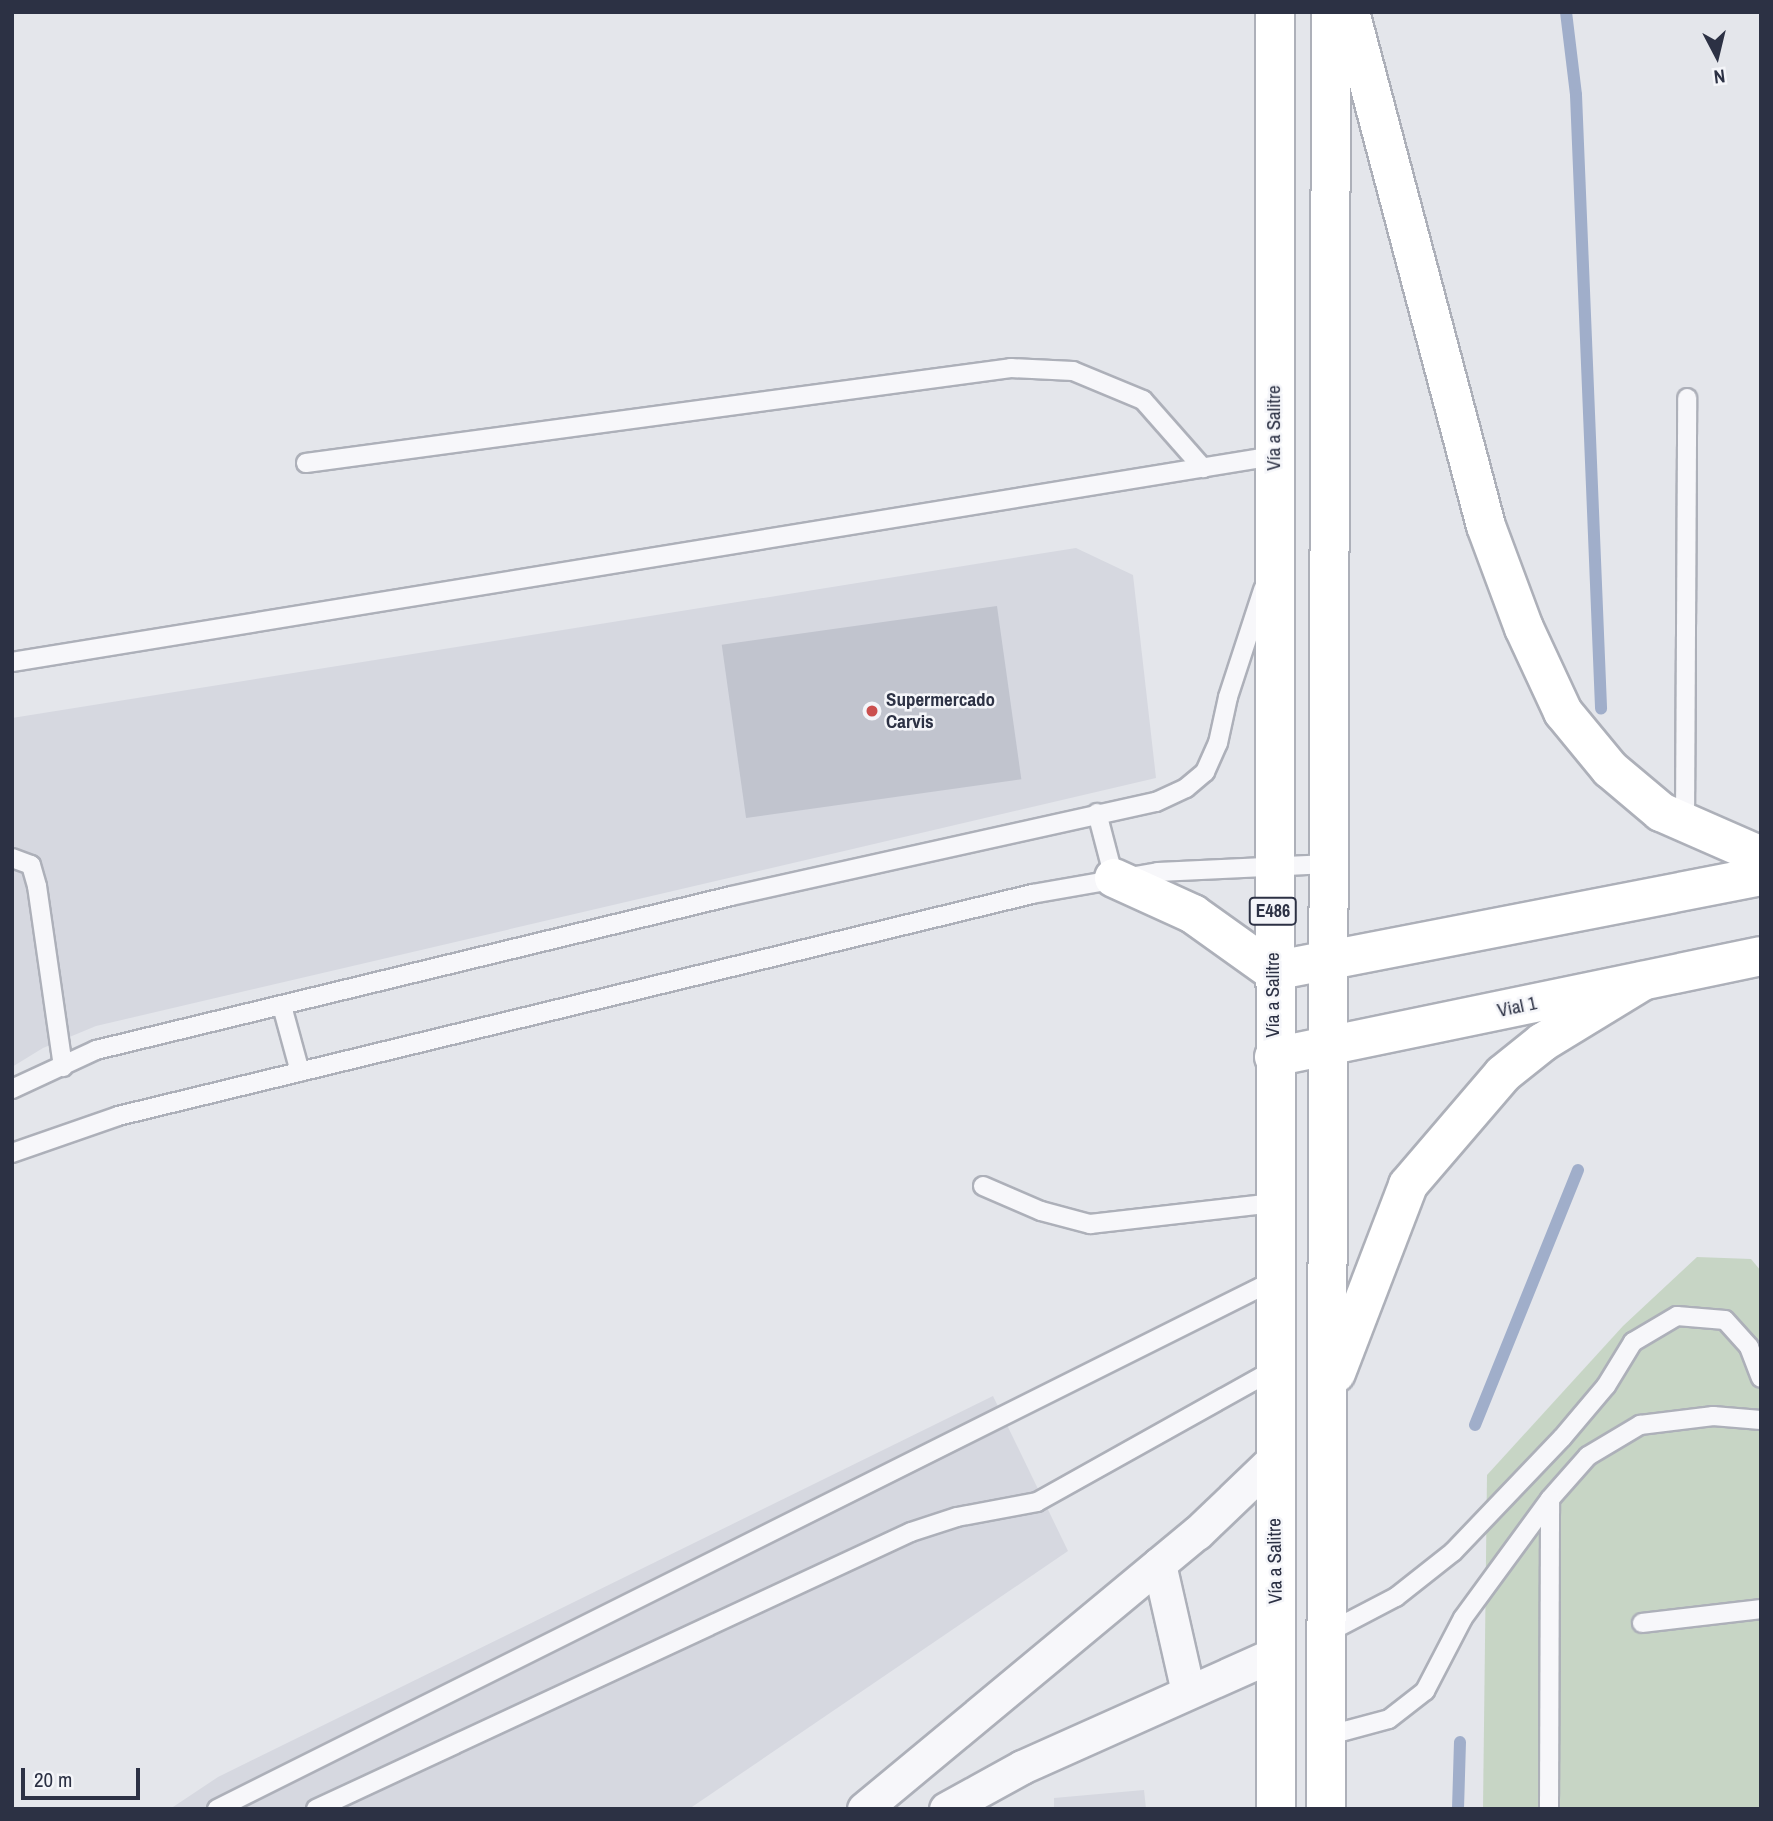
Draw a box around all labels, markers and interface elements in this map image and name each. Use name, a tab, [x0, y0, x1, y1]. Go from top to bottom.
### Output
north arrow	[1682, 21, 1752, 91]
text: N	[1712, 63, 1727, 90]
street label: Vía a Salitre	[1263, 385, 1285, 471]
place label: Supermercado Carvis	[886, 689, 995, 733]
marker: Supermercado Carvis	[864, 703, 880, 719]
road number: E486	[1248, 896, 1298, 926]
street label: Vía a Salitre	[1262, 952, 1284, 1038]
street label: Vial 1	[1495, 992, 1539, 1022]
street label: Vía a Salitre	[1263, 1518, 1287, 1604]
scale bar	[24, 1755, 144, 1799]
text: 20 m	[34, 1765, 72, 1794]

